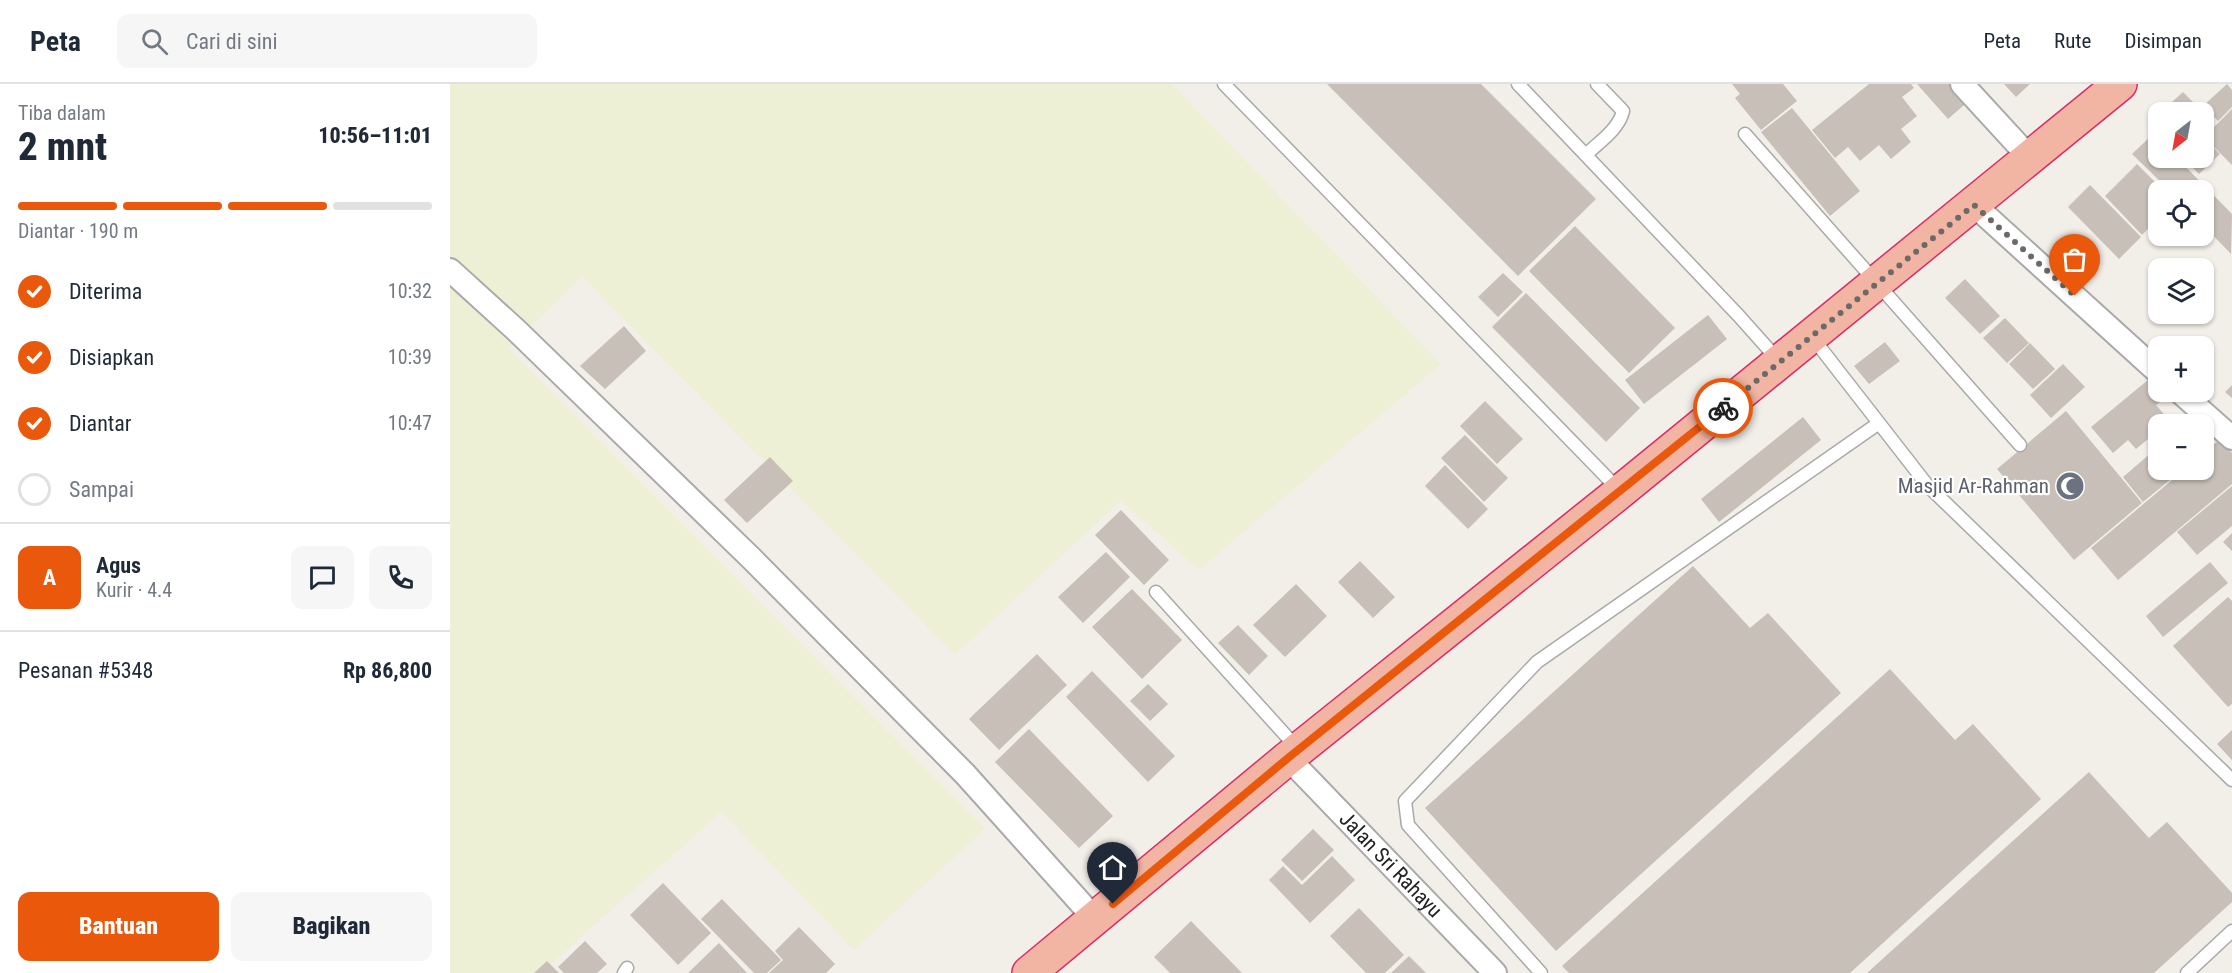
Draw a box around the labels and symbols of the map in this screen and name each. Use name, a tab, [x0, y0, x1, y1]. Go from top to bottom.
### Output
north arrow	[2148, 102, 2214, 168]
pin	[2049, 234, 2100, 296]
courier	[1693, 378, 1753, 438]
mosque icon: Masjid Ar-Rahman	[2054, 470, 2086, 502]
place label: Masjid Ar-Rahman	[1898, 474, 2049, 498]
street label: Jalan Sri Rahayu	[1334, 807, 1447, 922]
pin	[1087, 842, 1138, 904]

